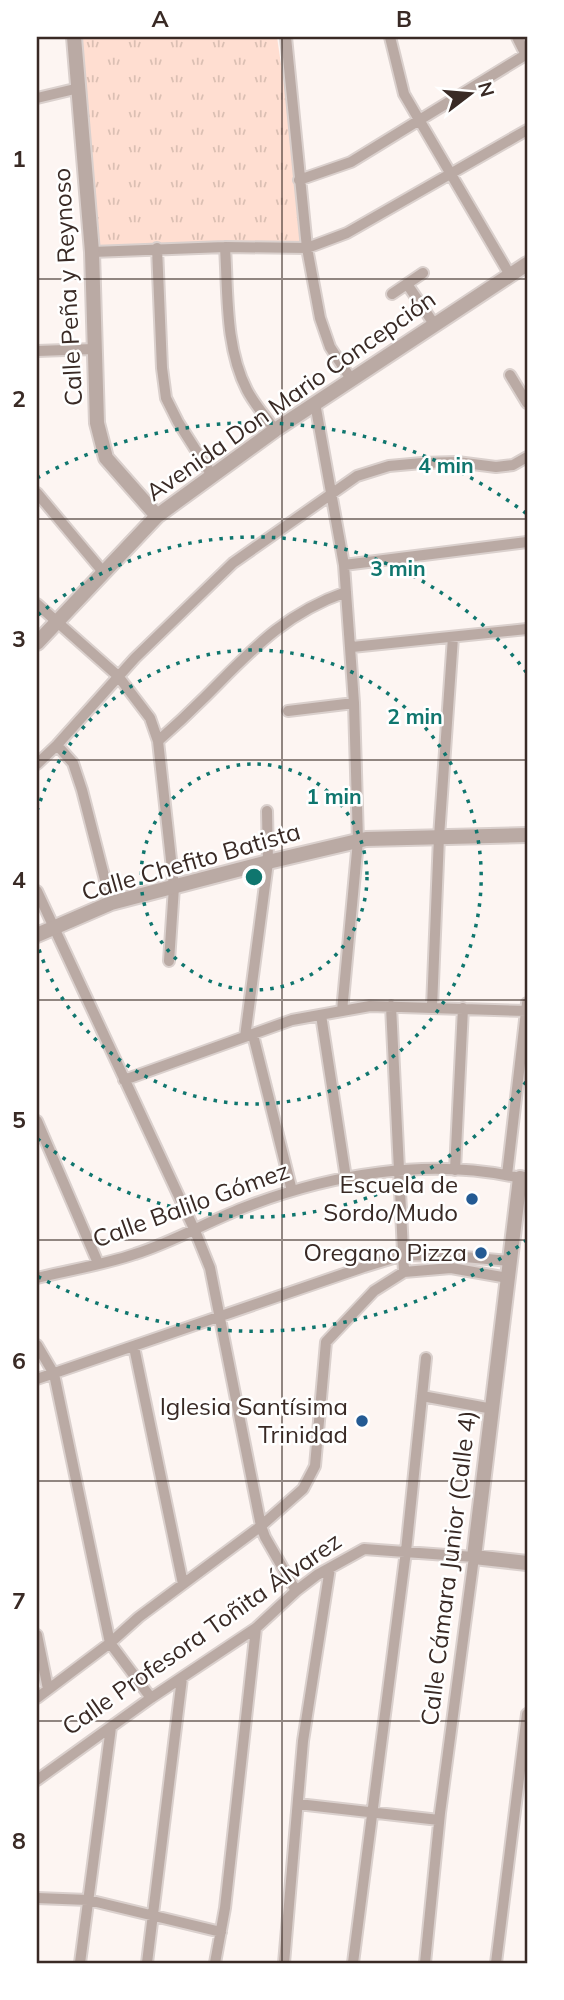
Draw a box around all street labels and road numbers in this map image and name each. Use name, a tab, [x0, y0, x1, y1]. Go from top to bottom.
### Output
street label: Calle Peña y Reynoso	[46, 167, 88, 407]
street label: Avenida Don Mario Concepción	[140, 283, 441, 507]
street label: Calle Chefito Batista	[78, 815, 304, 907]
street label: Calle Balilo Gómez	[88, 1155, 293, 1254]
street label: Calle Cámara Junior (Calle 4)	[414, 1408, 482, 1727]
street label: Calle Profesora Toñita Álvarez	[56, 1525, 347, 1741]

